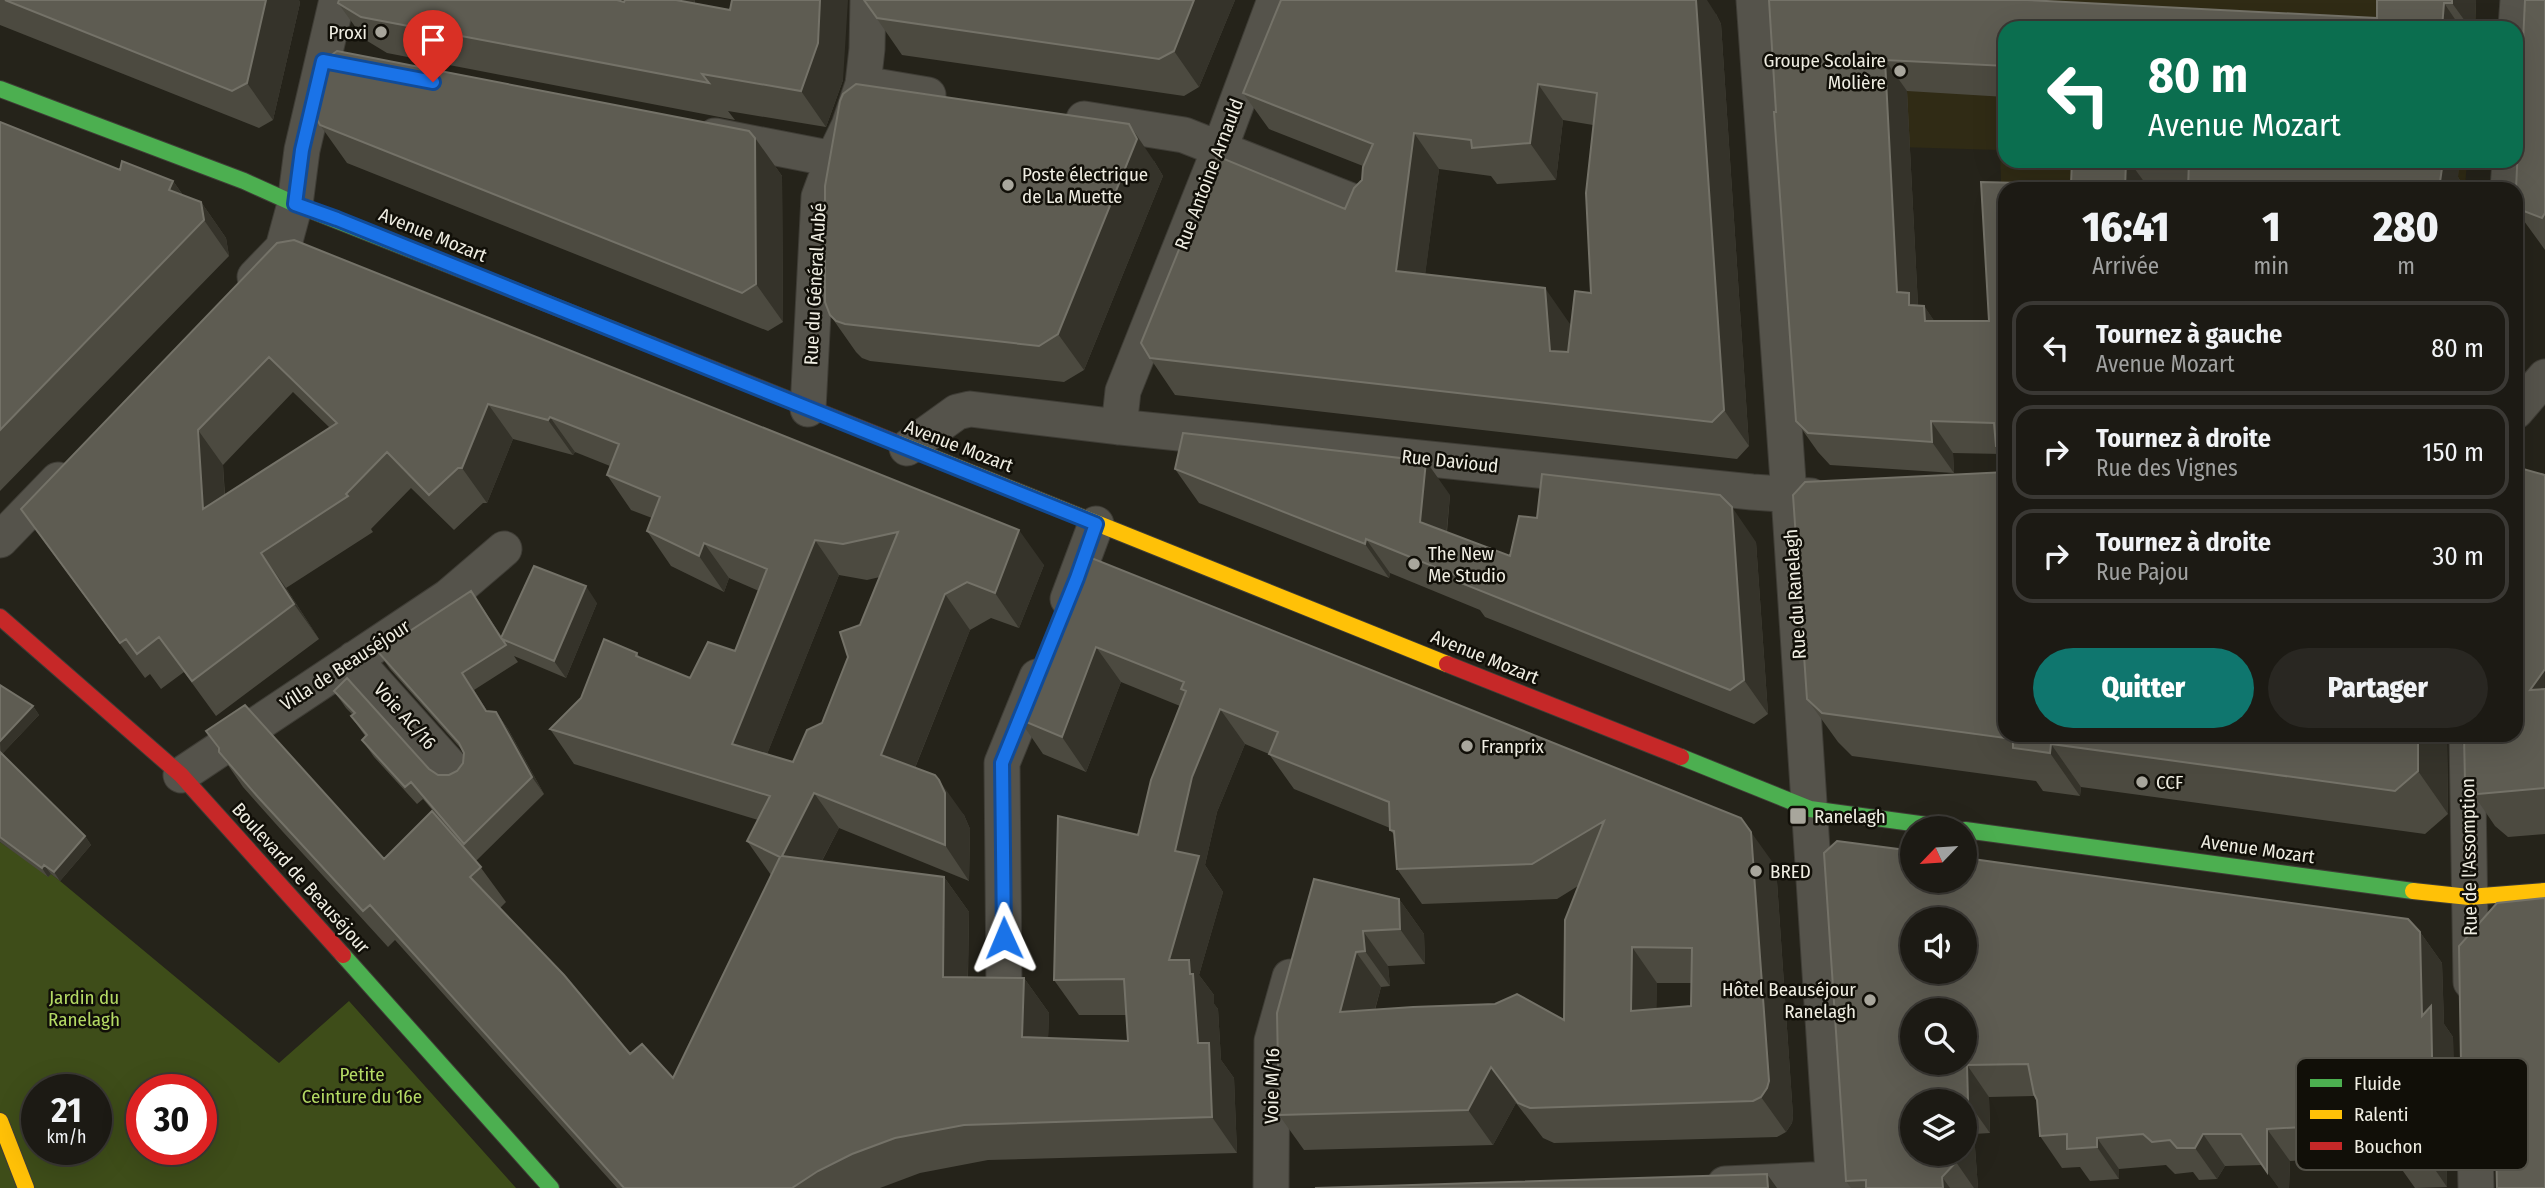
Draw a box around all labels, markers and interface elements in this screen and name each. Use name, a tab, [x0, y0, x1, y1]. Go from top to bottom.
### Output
pin	[403, 10, 463, 82]
place label: Proxi	[328, 21, 367, 44]
icon: arrive	[414, 21, 452, 59]
marker: Proxi	[373, 24, 389, 40]
text: 80 m	[2148, 46, 2248, 105]
place label: Groupe Scolaire Molière	[1763, 49, 1886, 94]
icon: left	[2033, 49, 2124, 140]
marker: Groupe Scolaire Molière	[1892, 63, 1908, 79]
street label: Rue Antoine Arnauld	[1170, 95, 1248, 253]
text: Avenue Mozart	[2148, 106, 2341, 144]
place label: Poste électrique de La Muette	[1022, 163, 1148, 208]
marker: Poste électrique de La Muette	[1000, 177, 1016, 193]
street label: Rue du Général Aubé	[799, 202, 831, 366]
text: 16:41	[2082, 202, 2169, 252]
text: 1	[2262, 202, 2280, 252]
text: 280	[2373, 202, 2439, 252]
street label: Avenue Mozart	[376, 203, 491, 267]
text: Arrivée	[2092, 252, 2159, 280]
text: min	[2254, 252, 2289, 280]
text: m	[2397, 252, 2415, 280]
text: Tournez à gauche	[2096, 319, 2282, 350]
icon: left	[2037, 329, 2075, 367]
text: 80 m	[2431, 333, 2484, 364]
text: Avenue Mozart	[2096, 350, 2234, 378]
street label: Avenue Mozart	[901, 415, 1017, 478]
text: Tournez à droite	[2096, 423, 2271, 454]
icon: right	[2037, 433, 2075, 471]
text: 150 m	[2422, 437, 2484, 468]
street label: Rue Davioud	[1400, 444, 1500, 478]
text: Rue des Vignes	[2096, 454, 2238, 482]
text: Tournez à droite	[2096, 527, 2271, 558]
street label: Rue du Ranelagh	[1779, 528, 1811, 660]
icon: right	[2037, 537, 2075, 575]
text: 30 m	[2433, 541, 2484, 572]
place label: The New Me Studio	[1428, 542, 1506, 587]
marker: The New Me Studio	[1406, 556, 1422, 572]
text: Rue Pajou	[2096, 558, 2189, 586]
street label: Villa de Beauséjour	[276, 614, 414, 715]
street label: Avenue Mozart	[1428, 625, 1543, 689]
button: Quitter	[2033, 648, 2254, 728]
button: Partager	[2268, 648, 2488, 728]
street label: Voie AC/16	[369, 678, 441, 754]
place label: Franprix	[1481, 735, 1545, 758]
marker: Franprix	[1459, 738, 1475, 754]
place label: CCF	[2156, 771, 2183, 794]
marker: CCF	[2134, 774, 2150, 790]
street label: Rue de l'Assomption	[2456, 778, 2482, 936]
street label: Boulevard de Beauséjour	[227, 798, 375, 958]
place label: Ranelagh	[1814, 805, 1886, 828]
marker: Ranelagh	[1788, 806, 1808, 826]
north arrow	[1900, 816, 1978, 892]
map controls	[1900, 816, 1977, 1166]
street label: Avenue Mozart	[2200, 830, 2317, 868]
place label: BRED	[1770, 860, 1811, 883]
marker: BRED	[1748, 863, 1764, 879]
position arrow	[967, 901, 1041, 975]
button: sound	[1900, 907, 1977, 984]
place label: Hôtel Beauséjour Ranelagh	[1722, 978, 1856, 1023]
park label: Jardin du Ranelagh	[48, 986, 120, 1031]
marker: Hôtel Beauséjour Ranelagh	[1862, 992, 1878, 1008]
button: search	[1900, 998, 1977, 1075]
street label: Voie M/16	[1260, 1048, 1284, 1124]
legend	[2296, 1058, 2528, 1170]
park label: Petite Ceinture du 16e	[302, 1063, 422, 1108]
text: Fluide	[2354, 1072, 2401, 1095]
speed limit sign: 30	[126, 1074, 217, 1165]
text: 21	[51, 1089, 82, 1131]
button: layers	[1900, 1089, 1977, 1166]
text: Ralenti	[2354, 1103, 2409, 1126]
text: km/h	[46, 1126, 87, 1148]
text: Bouchon	[2354, 1135, 2422, 1158]

